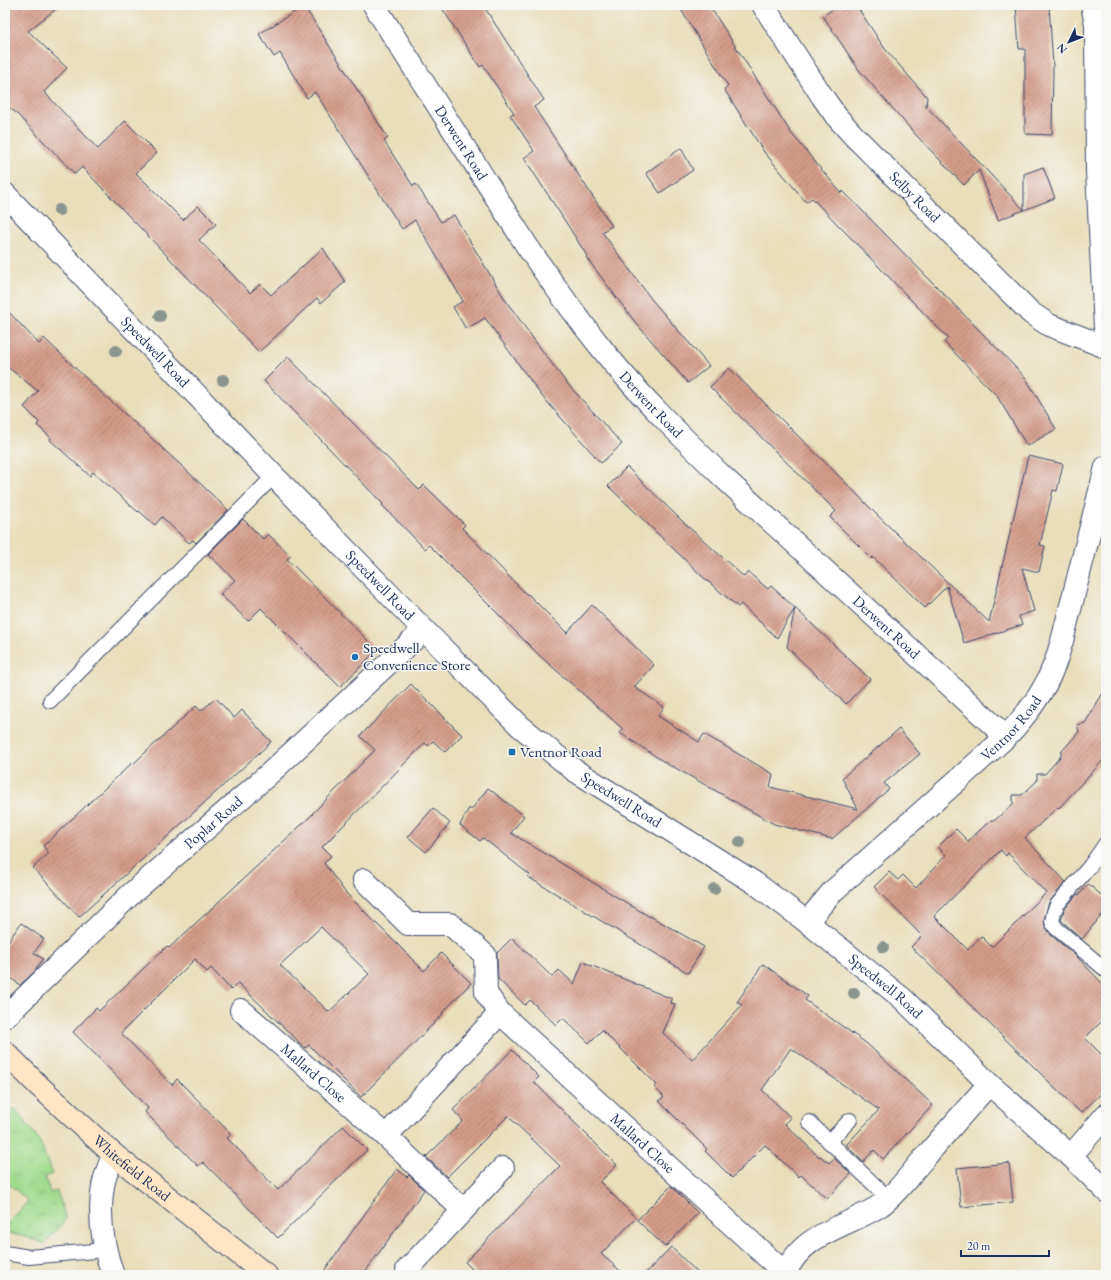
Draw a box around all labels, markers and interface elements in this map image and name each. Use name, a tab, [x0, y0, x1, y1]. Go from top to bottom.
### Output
north arrow	[1049, 22, 1089, 62]
text: N	[1053, 41, 1070, 57]
street label: Derwent Road	[431, 101, 493, 184]
street label: Selby Road	[886, 167, 945, 227]
street label: Speedwell Road	[117, 312, 194, 391]
street label: Derwent Road	[615, 367, 688, 442]
street label: Speedwell Road	[342, 545, 420, 624]
street label: Derwent Road	[849, 591, 925, 663]
place label: Speedwell Convenience Store	[363, 638, 471, 674]
marker: Speedwell Convenience Store	[350, 652, 360, 662]
street label: Ventnor Road	[976, 691, 1045, 764]
place label: Ventnor Road	[520, 742, 602, 761]
marker: Ventnor Road	[507, 747, 517, 757]
street label: Speedwell Road	[578, 767, 666, 832]
street label: Poplar Road	[180, 791, 246, 853]
street label: Speedwell Road	[845, 949, 927, 1023]
street label: Mallard Close	[277, 1039, 351, 1106]
street label: Mallard Close	[607, 1109, 679, 1177]
street label: Whitefield Road	[89, 1130, 175, 1205]
scale bar	[961, 1232, 1049, 1258]
text: 20 m	[967, 1238, 991, 1254]

